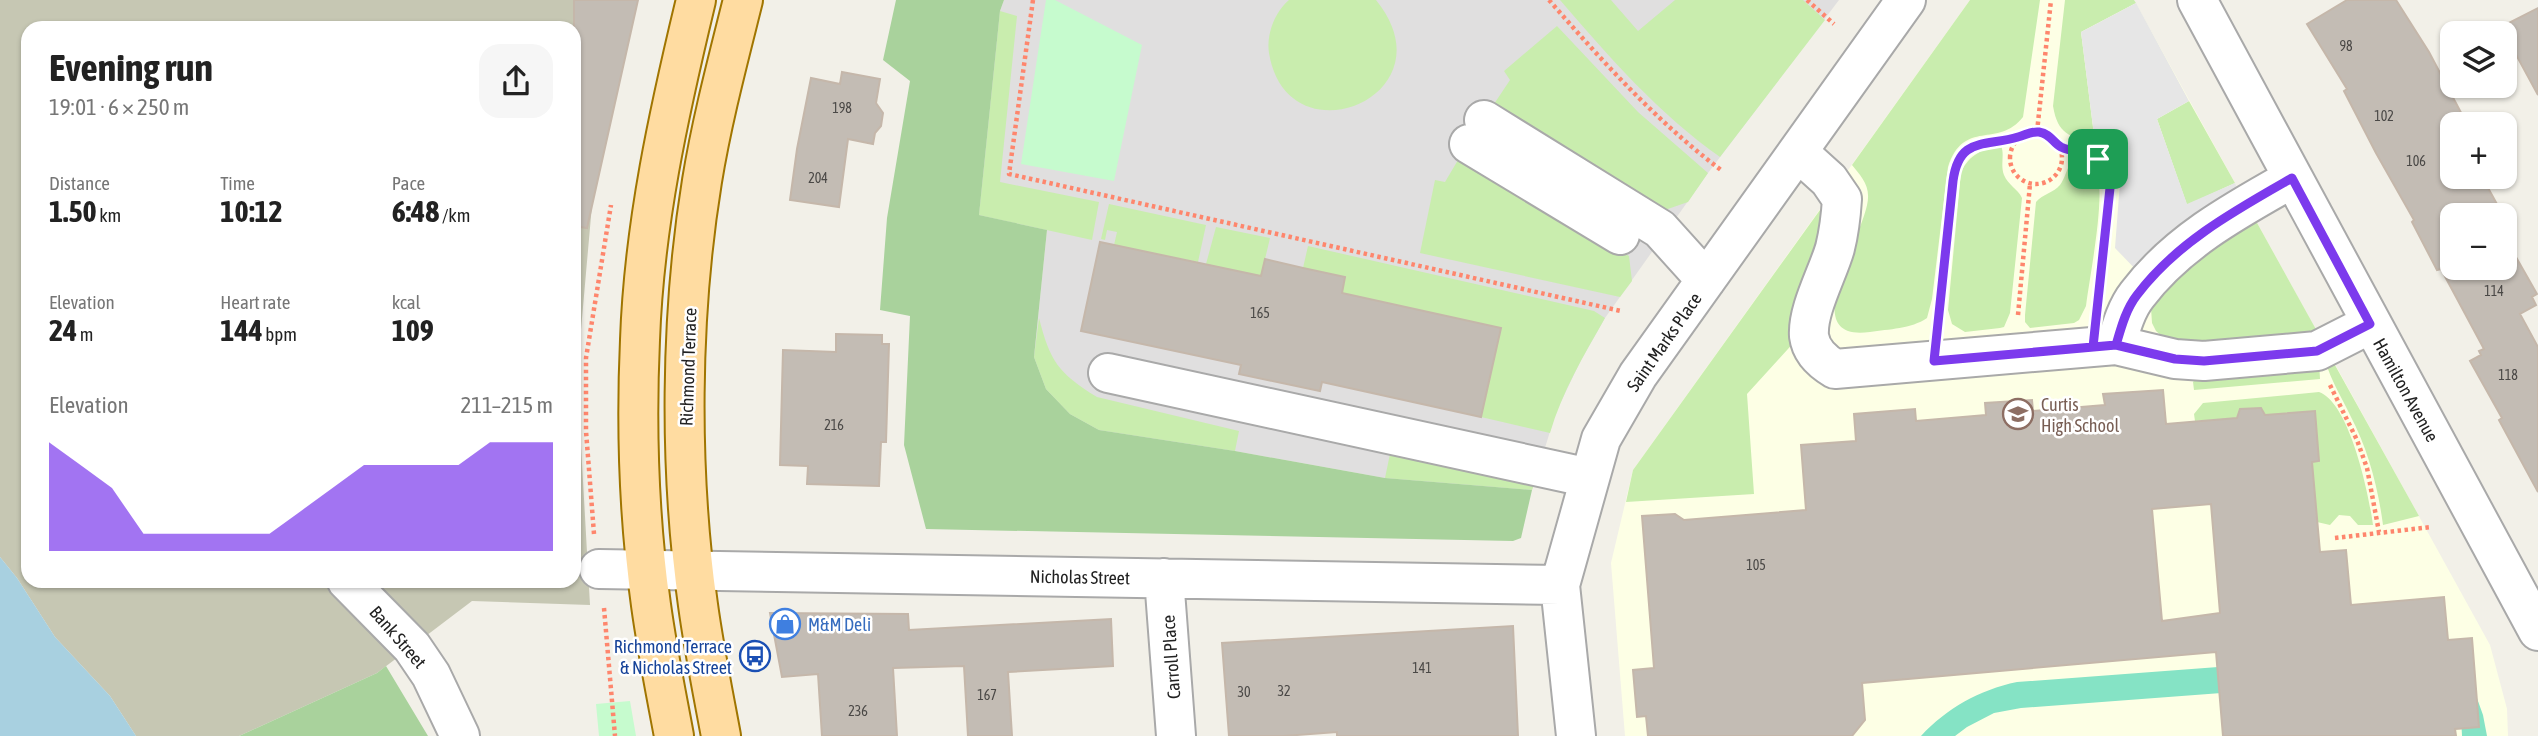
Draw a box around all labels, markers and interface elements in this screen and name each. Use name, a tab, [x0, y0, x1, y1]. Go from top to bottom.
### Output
map controls	[2440, 21, 2517, 280]
button: layers	[2440, 21, 2517, 98]
house number: 98	[2339, 38, 2353, 54]
button: share	[479, 44, 553, 118]
text: Evening run	[49, 46, 213, 89]
text: 19:01 · 6 × 250 m	[49, 94, 189, 120]
house number: 198	[832, 100, 852, 116]
house number: 102	[2374, 108, 2394, 124]
button: +	[2440, 112, 2517, 189]
pin	[2068, 129, 2128, 189]
icon: arrive	[2079, 140, 2117, 178]
house number: 106	[2406, 153, 2426, 169]
house number: 204	[808, 170, 828, 186]
text: Distance	[49, 172, 110, 194]
text: Time	[220, 172, 255, 194]
text: Pace	[392, 172, 425, 194]
text: 1.50	[49, 194, 97, 228]
text: 10:12	[220, 194, 283, 228]
text: 6:48	[392, 194, 439, 228]
button: −	[2440, 203, 2517, 280]
text: km	[97, 204, 121, 226]
text: /km	[439, 204, 470, 226]
house number: 114	[2484, 283, 2504, 299]
street label: Saint Marks Place	[1622, 289, 1706, 395]
text: Elevation	[49, 291, 115, 313]
text: Heart rate	[220, 291, 290, 313]
text: kcal	[392, 291, 421, 313]
house number: 165	[1250, 305, 1270, 321]
street label: Richmond Terrace	[675, 308, 701, 426]
text: 24	[49, 313, 77, 347]
text: 144	[220, 313, 263, 347]
text: 109	[392, 313, 434, 347]
text: m	[77, 323, 94, 345]
text: bpm	[263, 323, 297, 345]
street label: Hamilton Avenue	[2369, 335, 2443, 445]
house number: 118	[2498, 367, 2518, 383]
text: Elevation	[49, 392, 129, 418]
text: 211–215 m	[460, 392, 553, 418]
place label: Curtis High School	[2041, 394, 2119, 436]
school or university icon: Curtis High School	[2001, 397, 2035, 431]
house number: 216	[824, 417, 844, 433]
house number: 105	[1746, 557, 1766, 573]
street label: Nicholas Street	[1030, 566, 1130, 588]
street label: Bank Street	[365, 602, 431, 672]
shop icon: M&M Deli	[768, 607, 802, 641]
place label: M&M Deli	[808, 614, 871, 635]
street label: Carroll Place	[1158, 614, 1184, 700]
place label: Richmond Terrace & Nicholas Street	[614, 636, 732, 678]
bus stop icon: Richmond Terrace & Nicholas Street	[738, 639, 772, 673]
house number: 141	[1412, 660, 1432, 676]
house number: 32	[1277, 683, 1291, 699]
house number: 30	[1237, 684, 1251, 700]
house number: 167	[977, 687, 997, 703]
house number: 236	[848, 703, 868, 719]

